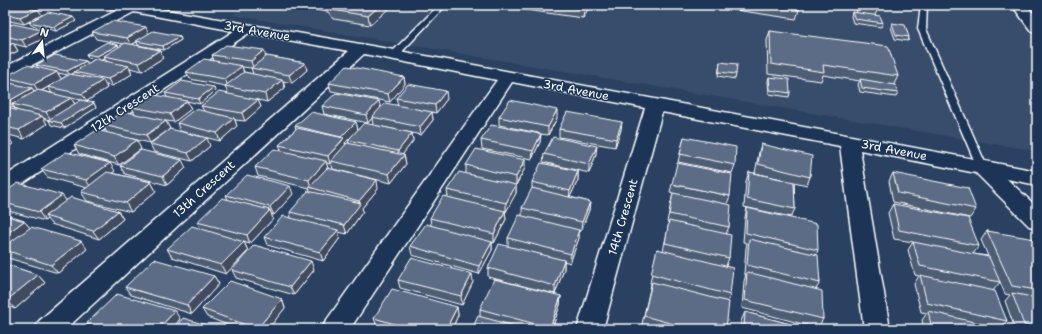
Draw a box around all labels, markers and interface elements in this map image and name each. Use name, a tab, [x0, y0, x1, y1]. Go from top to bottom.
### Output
street label: 3rd Avenue	[222, 17, 292, 45]
north arrow	[22, 22, 62, 62]
text: N	[38, 24, 51, 41]
street label: 3rd Avenue	[541, 76, 611, 104]
street label: 12th Crescent	[88, 80, 162, 136]
street label: 3rd Avenue	[859, 136, 929, 164]
street label: 13th Crescent	[169, 157, 239, 221]
street label: 14th Crescent	[604, 177, 642, 257]

